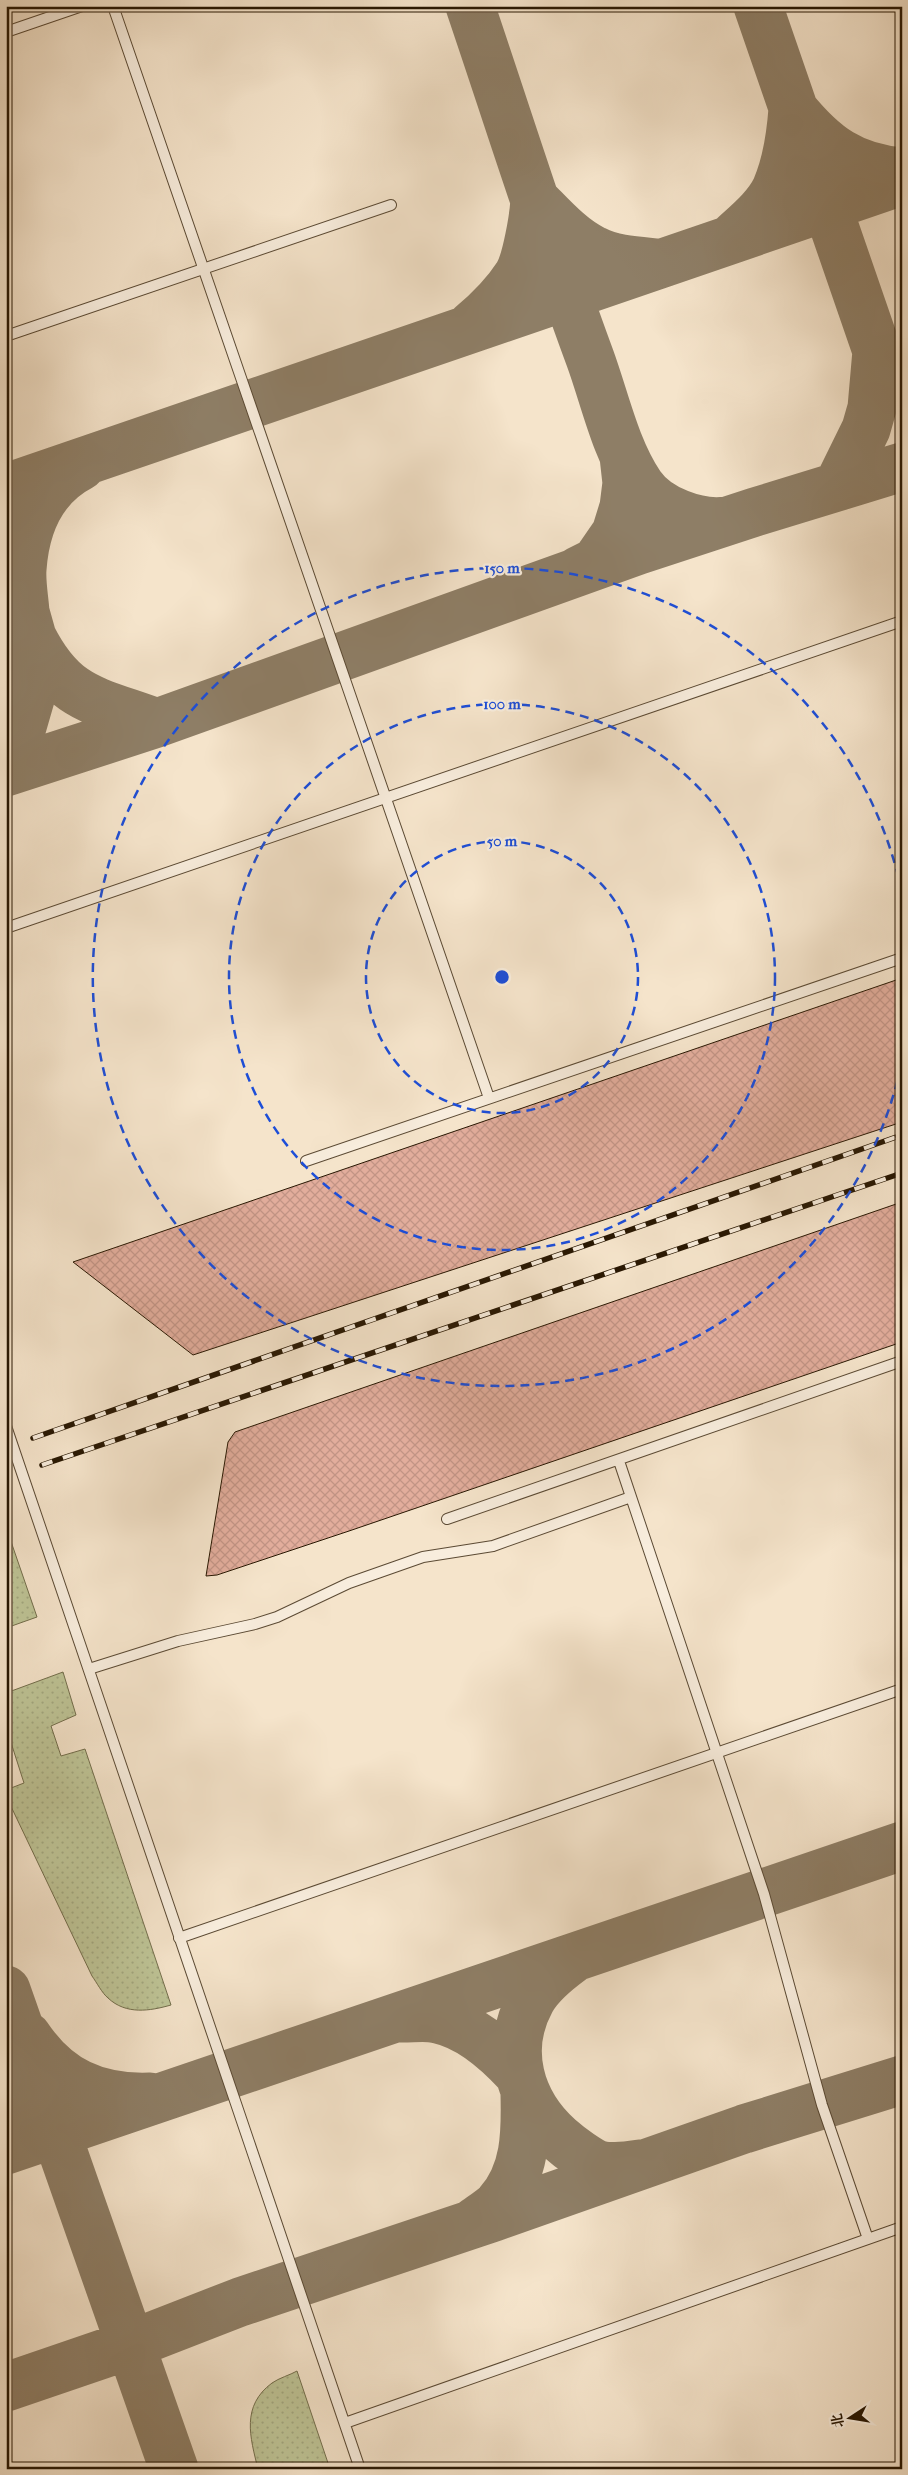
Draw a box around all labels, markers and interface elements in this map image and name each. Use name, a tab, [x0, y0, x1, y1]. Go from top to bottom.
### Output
text: 150 m	[484, 559, 520, 577]
text: 100 m	[483, 695, 521, 713]
text: 50 m	[487, 832, 518, 850]
centre of rings	[493, 968, 511, 986]
north arrow	[826, 2392, 876, 2442]
text: 北	[828, 2412, 848, 2429]

